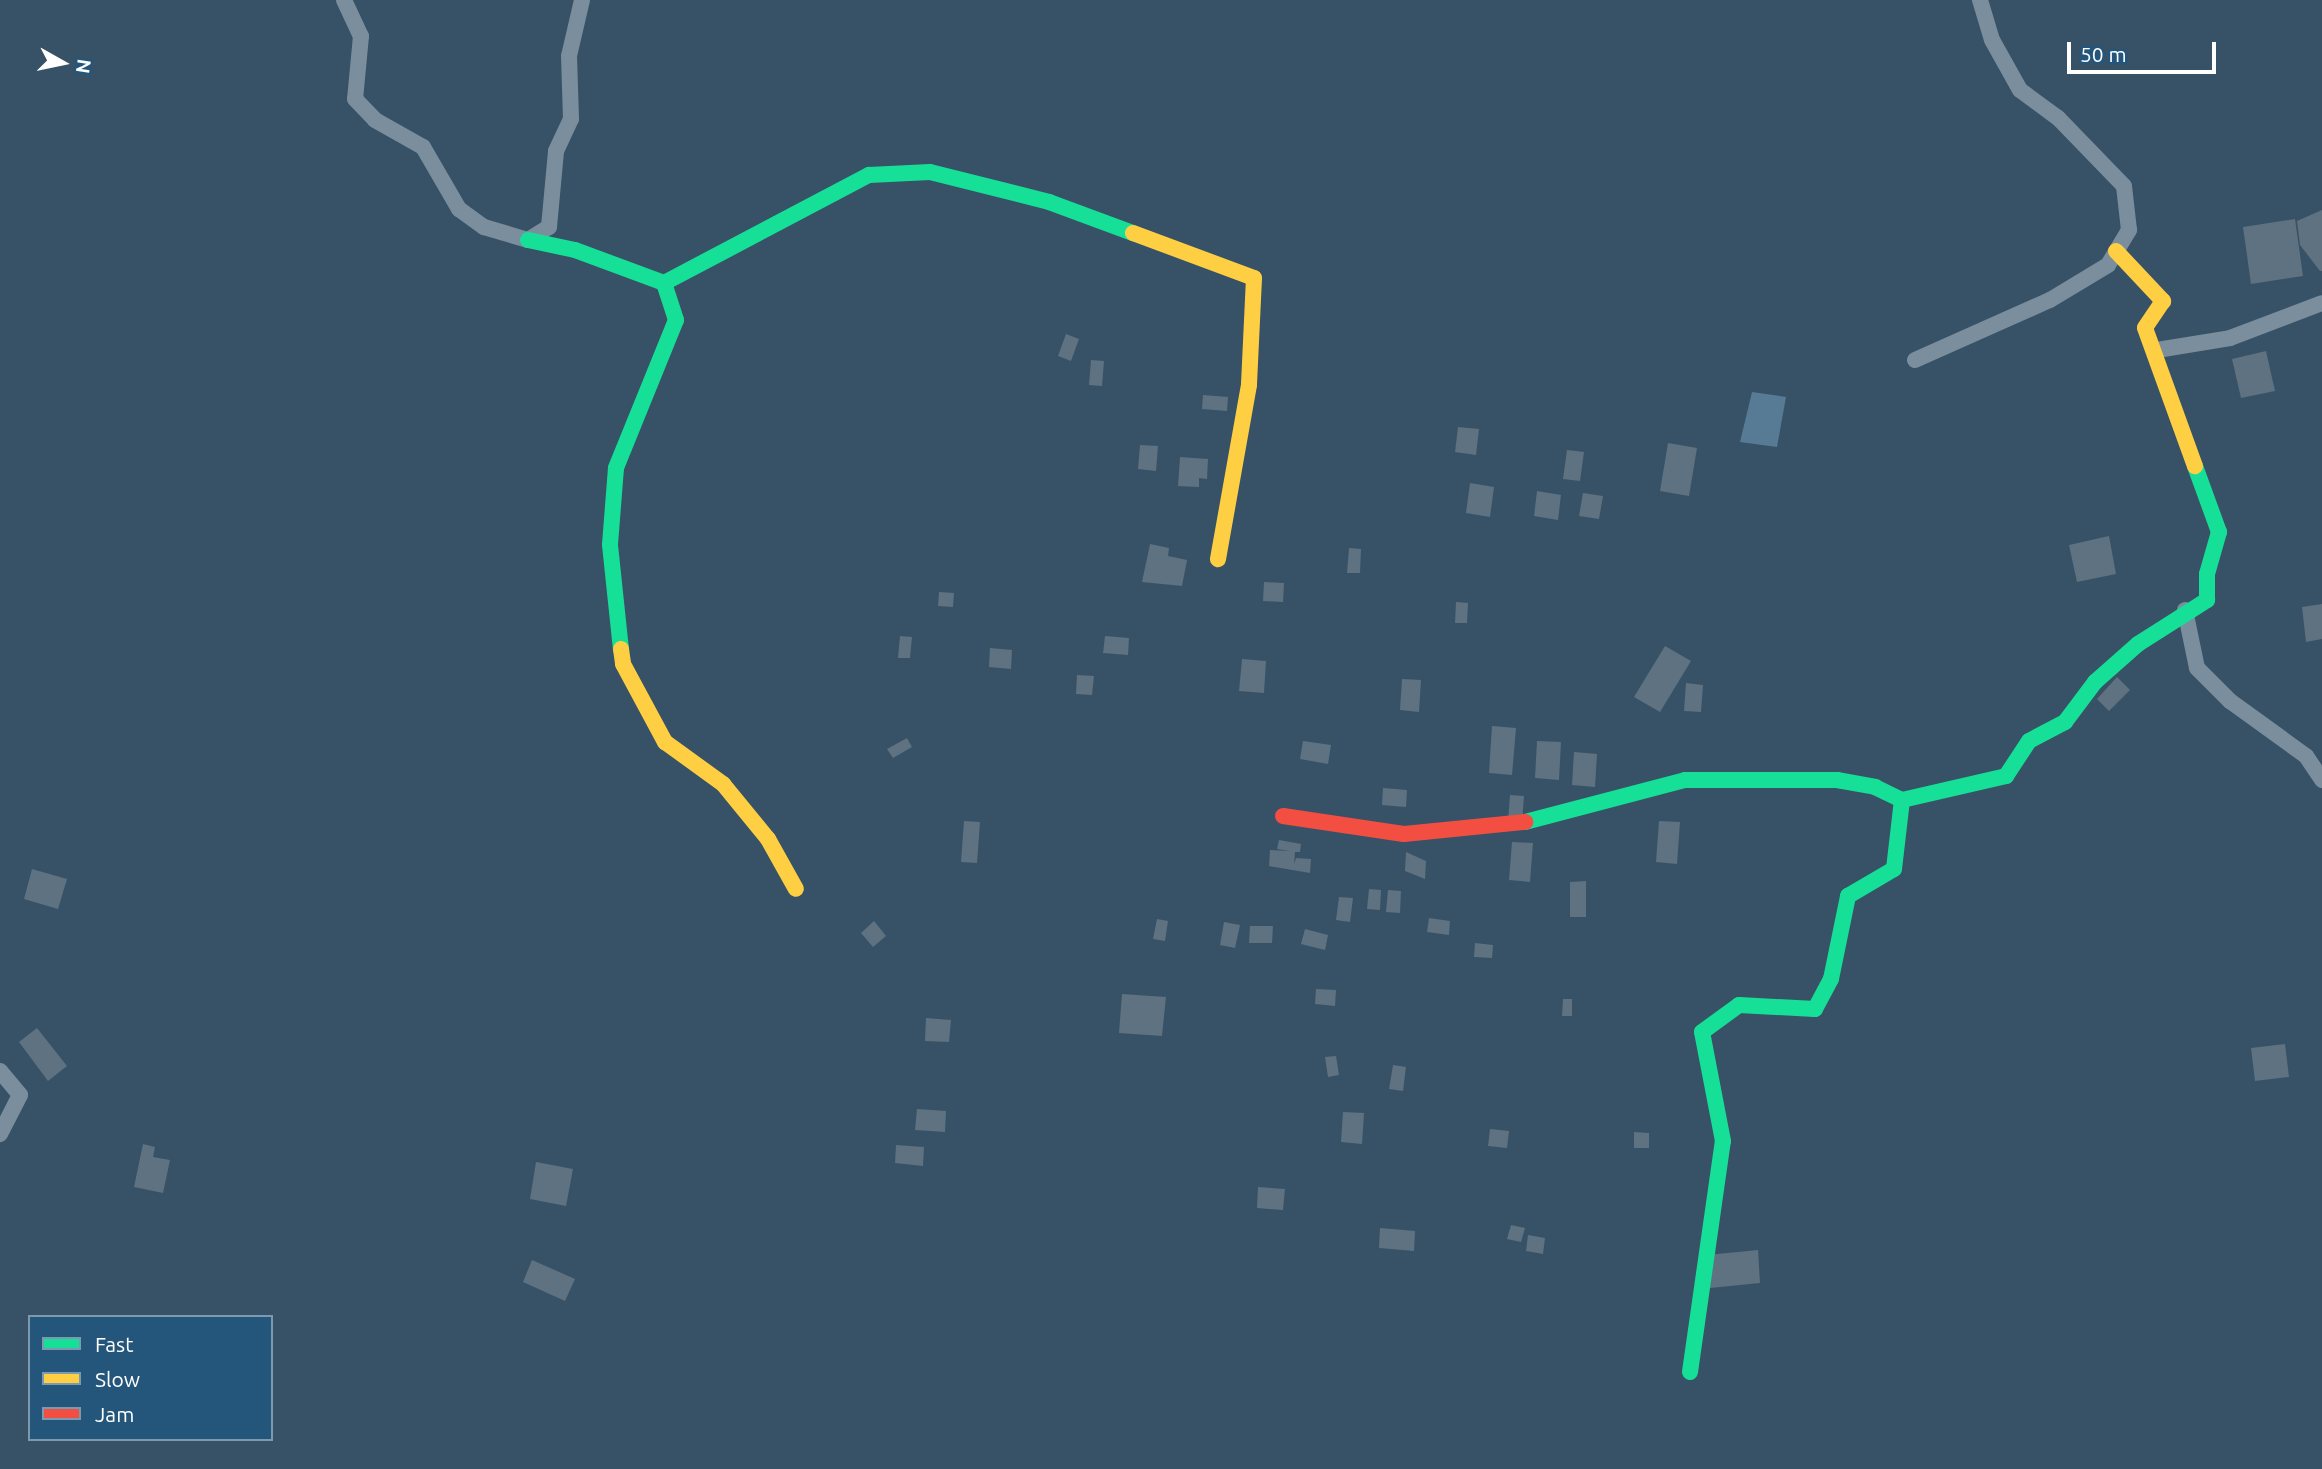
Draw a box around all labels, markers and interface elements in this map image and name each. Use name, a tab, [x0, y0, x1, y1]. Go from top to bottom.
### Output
north arrow	[28, 28, 98, 98]
scale bar	[2070, 28, 2219, 72]
text: 50 m	[2080, 42, 2127, 66]
text: N	[72, 58, 96, 75]
legend	[28, 1315, 273, 1441]
text: Fast	[95, 1332, 133, 1356]
text: Slow	[95, 1367, 140, 1391]
text: Jam	[95, 1402, 134, 1426]

